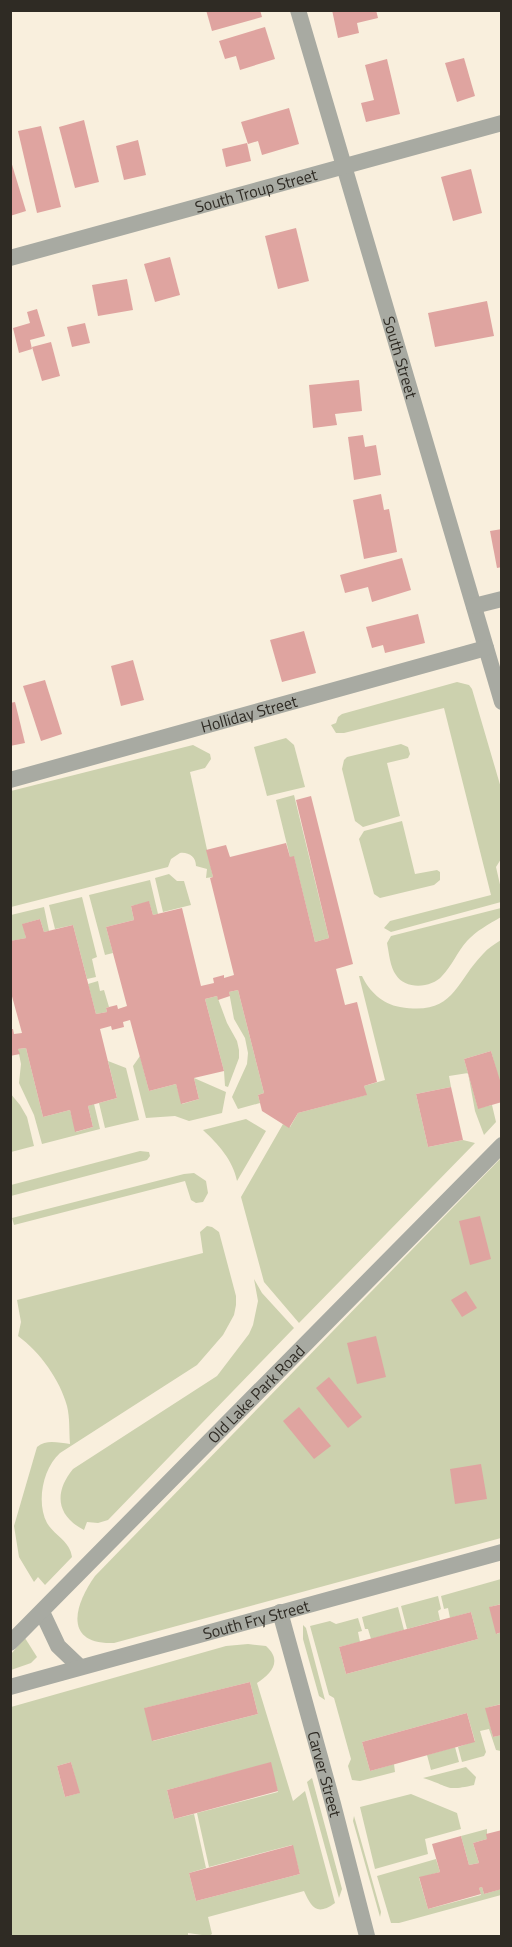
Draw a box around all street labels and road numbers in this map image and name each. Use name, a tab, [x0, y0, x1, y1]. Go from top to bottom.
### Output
street label: South Troup Street	[192, 162, 320, 219]
street label: South Street	[377, 313, 424, 402]
street label: Holliday Street	[198, 689, 300, 739]
street label: Old Lake Park Road	[202, 1339, 310, 1449]
street label: South Fry Street	[200, 1593, 312, 1646]
street label: Carver Street	[301, 1728, 348, 1820]

